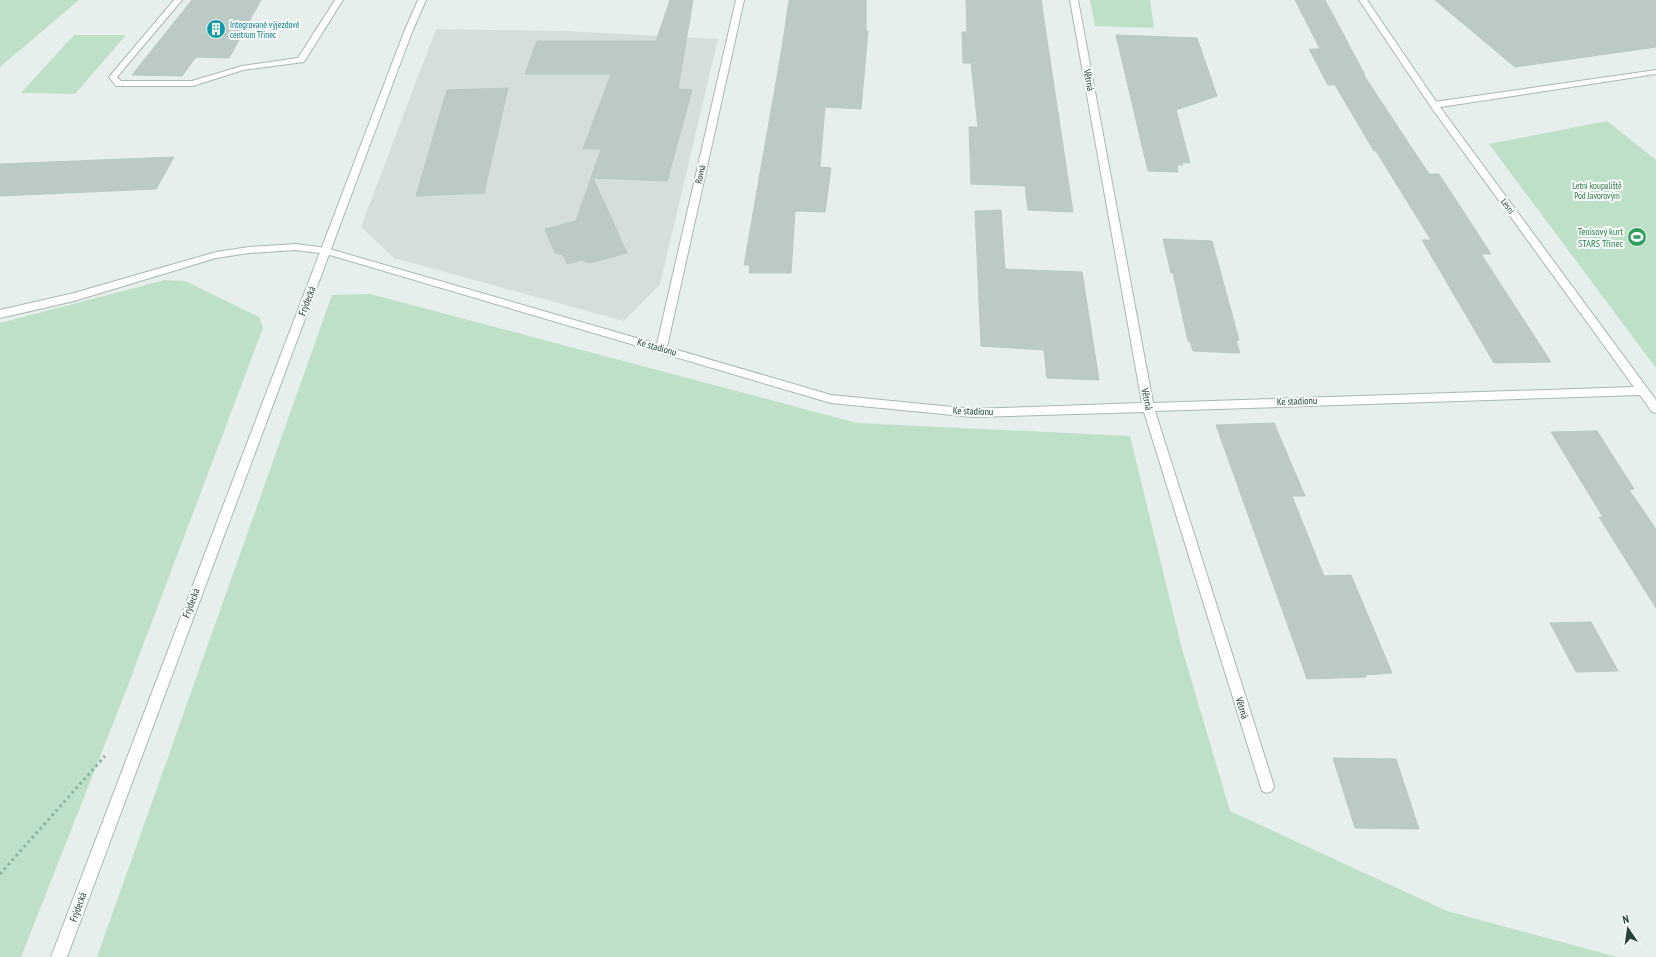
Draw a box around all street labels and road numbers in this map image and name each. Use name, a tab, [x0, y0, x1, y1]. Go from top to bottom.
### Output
street label: Větrná	[1081, 67, 1097, 92]
street label: Rovná	[693, 163, 708, 184]
street label: Lesní	[1499, 196, 1517, 216]
street label: Frýdecká	[295, 284, 319, 318]
street label: Ke stadionu	[636, 335, 678, 359]
street label: Větrná	[1138, 386, 1156, 411]
street label: Ke stadionu	[1277, 394, 1317, 408]
street label: Ke stadionu	[953, 404, 993, 418]
street label: Frýdecká	[179, 586, 203, 620]
street label: Větrná	[1232, 695, 1251, 720]
street label: Frýdecká	[67, 890, 89, 924]

